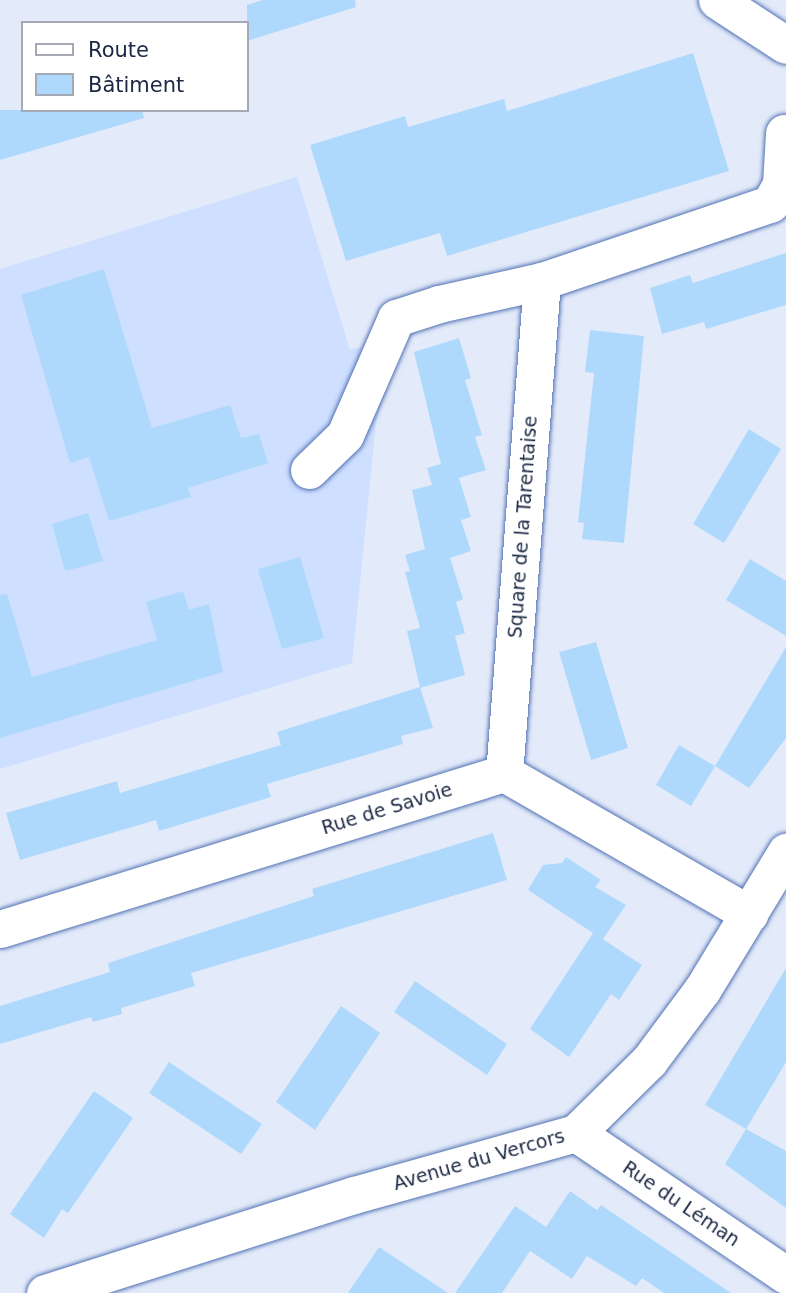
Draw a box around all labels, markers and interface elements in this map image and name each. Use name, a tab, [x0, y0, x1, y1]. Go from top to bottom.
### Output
legend	[21, 21, 248, 112]
text: Route	[88, 38, 149, 62]
text: Bâtiment	[88, 73, 184, 97]
street label: Square de la Tarentaise	[504, 415, 542, 639]
street label: Rue de Savoie	[319, 778, 455, 840]
street label: Avenue du Vercors	[391, 1125, 567, 1195]
street label: Rue du Léman	[618, 1156, 744, 1252]

